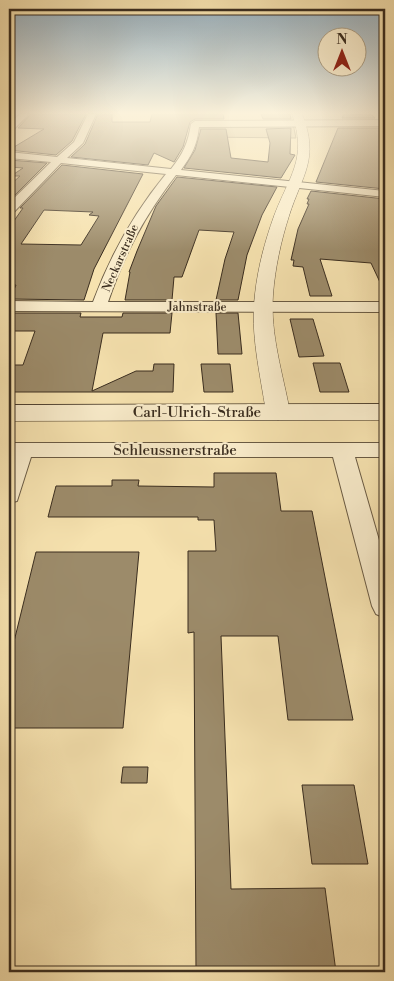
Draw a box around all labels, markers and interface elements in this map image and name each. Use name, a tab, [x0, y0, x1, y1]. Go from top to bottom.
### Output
north arrow	[316, 28, 366, 78]
text: N	[336, 31, 348, 49]
street label: Neckarstraße	[99, 222, 142, 294]
street label: Jahnstraße	[166, 300, 227, 315]
street label: Carl-Ulrich-Straße	[133, 403, 261, 422]
street label: Schleussnerstraße	[113, 441, 237, 460]

